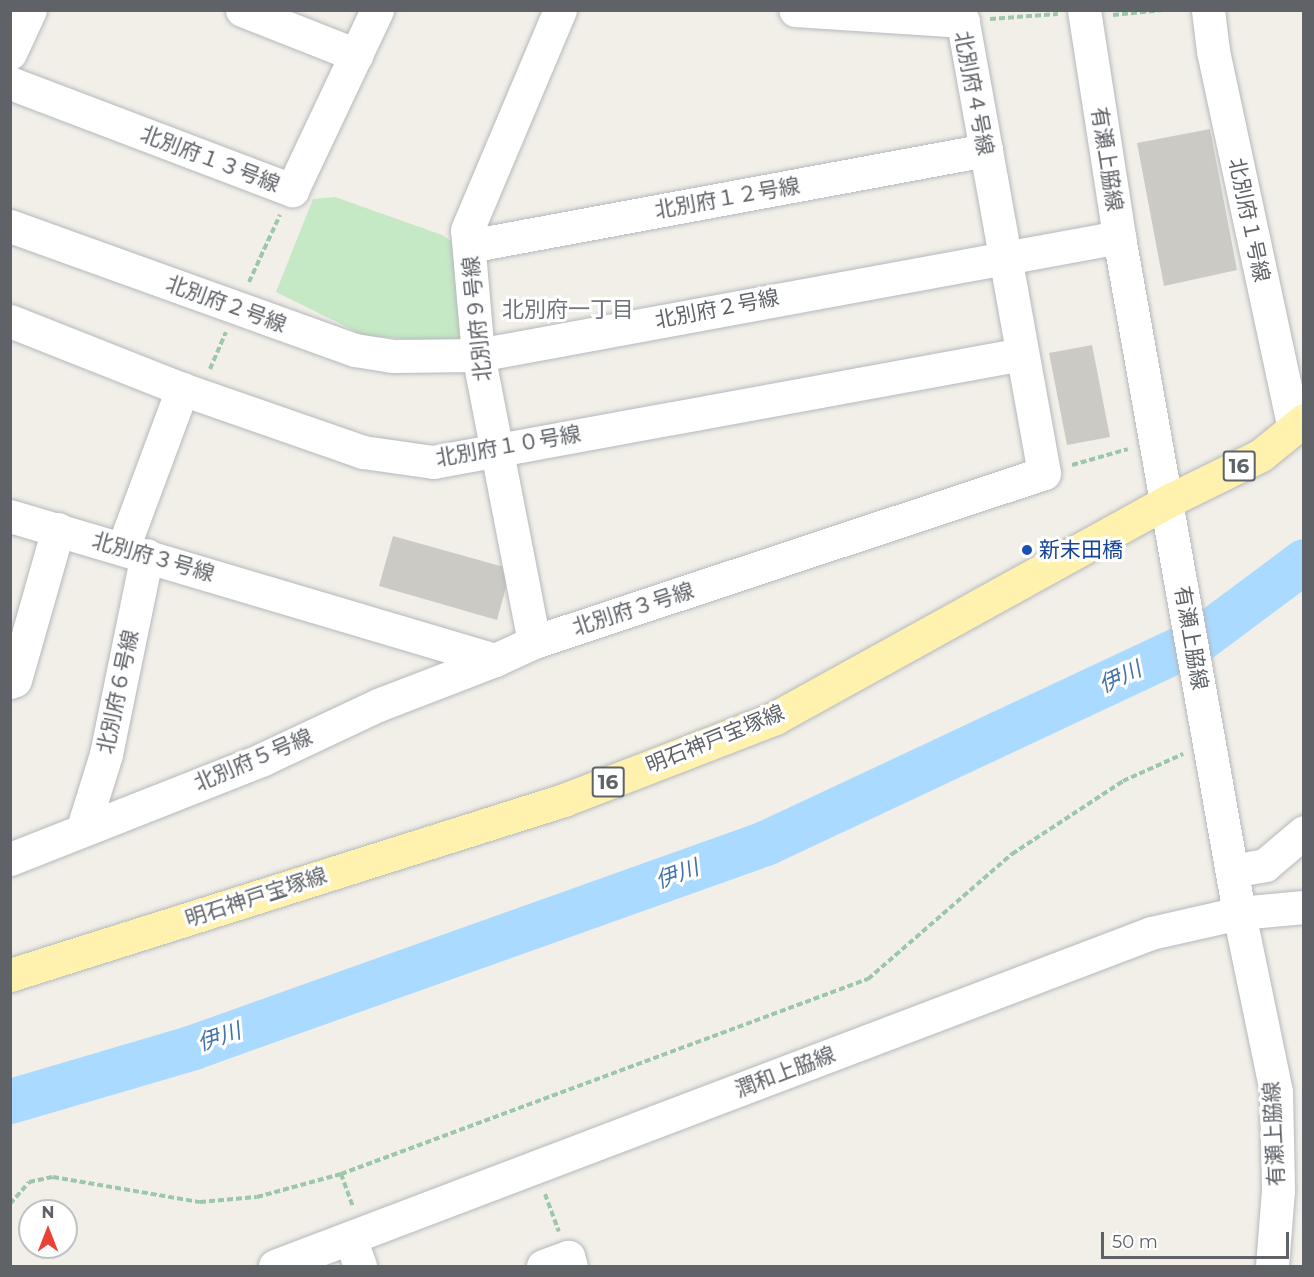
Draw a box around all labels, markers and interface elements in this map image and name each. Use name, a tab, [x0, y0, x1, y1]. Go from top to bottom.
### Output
street label: 北別府４号線	[950, 29, 998, 157]
street label: 有瀬上脇線	[1086, 105, 1128, 213]
street label: 北別府１３号線	[137, 121, 283, 197]
street label: 北別府１号線	[1224, 156, 1274, 284]
street label: 北別府１２号線	[652, 173, 802, 223]
street label: 北別府９号線	[458, 255, 496, 383]
street label: 北別府２号線	[162, 271, 290, 337]
street label: 北別府２号線	[653, 285, 781, 333]
district label: 北別府一丁目	[502, 297, 634, 323]
street label: 北別府１０号線	[433, 421, 583, 471]
road number: 16	[1222, 449, 1256, 483]
street label: 北別府３号線	[89, 528, 217, 586]
place label: 新末田橋	[1039, 537, 1123, 563]
marker: 新末田橋	[1020, 543, 1034, 557]
street label: 北別府３号線	[569, 578, 697, 640]
street label: 有瀬上脇線	[1169, 584, 1213, 692]
street label: 北別府６号線	[93, 628, 143, 756]
water label: 伊川	[1094, 656, 1146, 698]
street label: 明石神戸宝塚線	[642, 700, 788, 778]
street label: 北別府５号線	[190, 724, 316, 796]
road number: 16	[592, 765, 624, 799]
water label: 伊川	[652, 854, 702, 894]
street label: 明石神戸宝塚線	[182, 862, 330, 932]
water label: 伊川	[194, 1017, 244, 1057]
street label: 潤和上脇線	[731, 1041, 839, 1103]
street label: 有瀬上脇線	[1259, 1081, 1289, 1187]
north arrow	[18, 1199, 78, 1259]
text: N	[42, 1203, 54, 1222]
scale bar	[1104, 1220, 1292, 1258]
text: 50 m	[1112, 1231, 1158, 1253]

